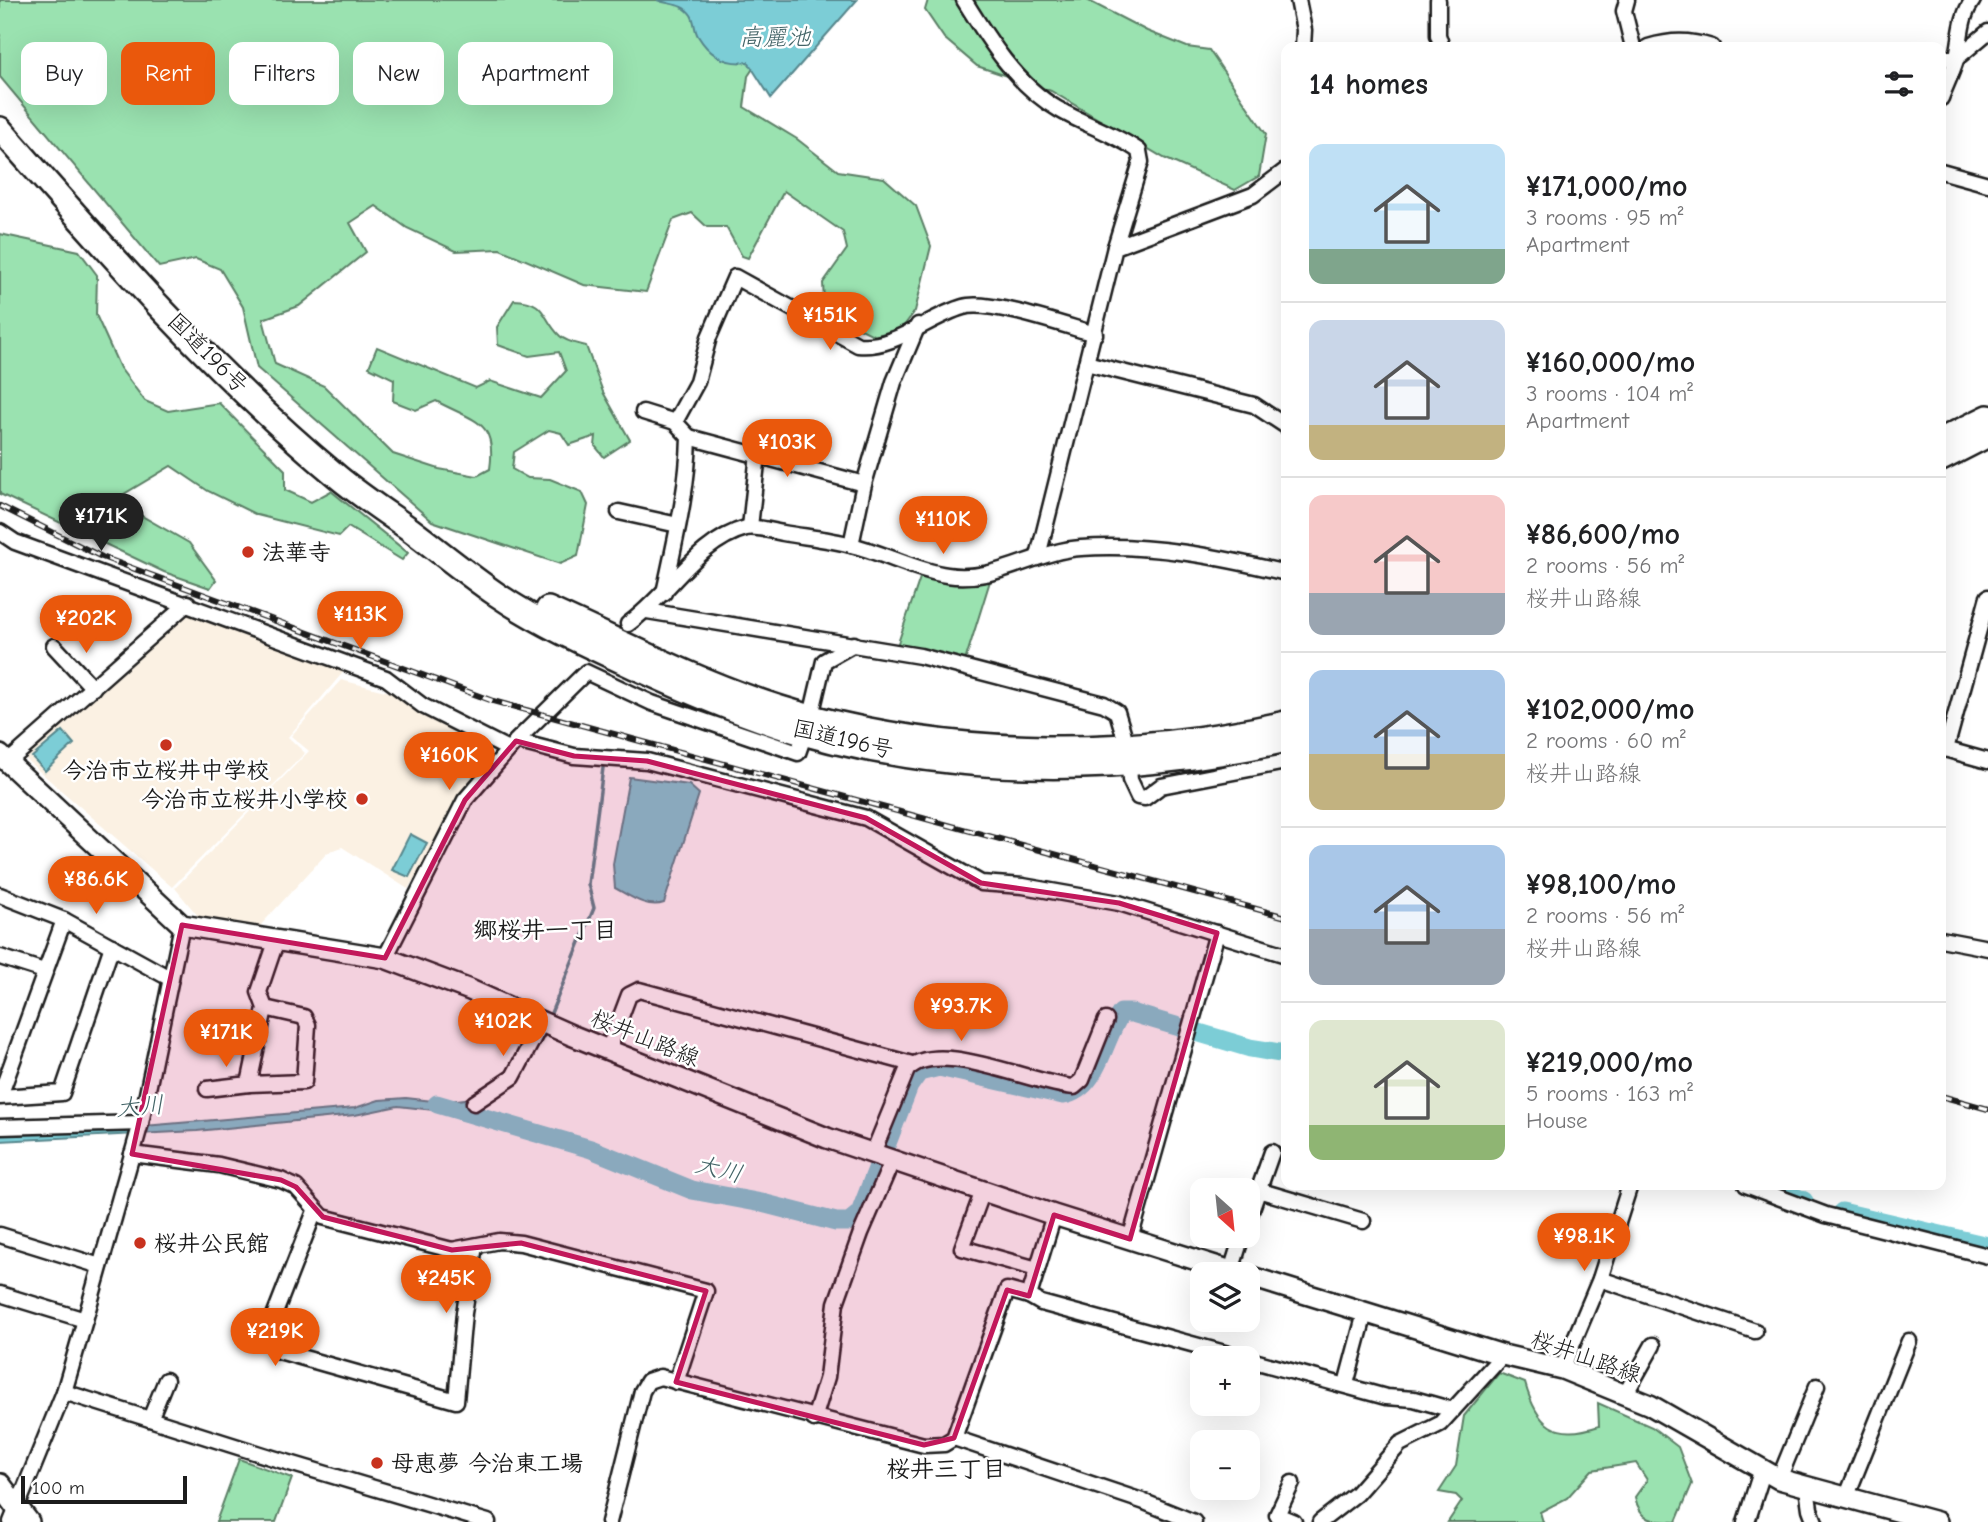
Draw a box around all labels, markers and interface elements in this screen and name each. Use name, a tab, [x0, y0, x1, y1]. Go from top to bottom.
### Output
water label: 高麗池	[739, 23, 812, 51]
chip: Buy	[21, 42, 107, 105]
chip: Rent	[121, 42, 215, 105]
chip: Filters	[229, 42, 339, 105]
chip: New	[353, 42, 444, 105]
chip: Apartment	[458, 42, 613, 105]
icon: filters	[1880, 65, 1918, 103]
text: 14 homes	[1309, 67, 1428, 102]
text: ¥171,000/mo	[1526, 169, 1688, 204]
icon: home	[1365, 172, 1449, 256]
text: 3 rooms · 95 m²	[1526, 204, 1684, 231]
text: Apartment	[1526, 231, 1629, 258]
pin: ¥151K	[781, 292, 879, 352]
text: ¥151K	[803, 301, 857, 328]
street label: 国道196号	[162, 307, 254, 399]
text: ¥160,000/mo	[1526, 345, 1695, 380]
icon: home	[1365, 348, 1449, 432]
text: 3 rooms · 104 m²	[1526, 380, 1693, 407]
text: Apartment	[1526, 407, 1629, 434]
pin: ¥103K	[738, 420, 836, 479]
text: ¥103K	[758, 428, 816, 455]
pin: ¥171K	[52, 494, 150, 553]
pin: ¥110K	[894, 496, 992, 556]
text: ¥171K	[75, 502, 127, 529]
text: ¥110K	[915, 505, 971, 532]
text: ¥86,600/mo	[1526, 517, 1680, 552]
icon: home	[1365, 523, 1449, 607]
place label: 法華寺	[262, 539, 331, 566]
marker: 法華寺	[240, 544, 256, 560]
text: 2 rooms · 56 m²	[1526, 552, 1684, 579]
text: 桜井山路線	[1526, 585, 1641, 612]
pin: ¥113K	[311, 592, 409, 651]
pin: ¥202K	[37, 596, 135, 655]
text: ¥113K	[333, 600, 387, 627]
text: ¥202K	[56, 604, 116, 631]
text: ¥102,000/mo	[1526, 692, 1694, 727]
icon: home	[1365, 698, 1449, 782]
street label: 国道196号	[790, 714, 896, 764]
text: 2 rooms · 60 m²	[1526, 727, 1686, 754]
pin: ¥160K	[400, 732, 498, 792]
marker: 今治市立桜井中学校	[158, 737, 174, 753]
text: ¥160K	[420, 741, 478, 768]
place label: 今治市立桜井中学校	[63, 757, 270, 784]
text: 桜井山路線	[1526, 760, 1641, 787]
place label: 今治市立桜井小学校	[141, 786, 348, 813]
marker: 今治市立桜井小学校	[354, 791, 370, 807]
pin: ¥86.6K	[39, 856, 153, 916]
text: ¥86.6K	[64, 865, 128, 892]
text: ¥98,100/mo	[1526, 867, 1676, 902]
icon: home	[1365, 873, 1449, 957]
text: 2 rooms · 56 m²	[1526, 902, 1684, 929]
district label: 郷桜井一丁目	[473, 916, 617, 944]
text: 桜井山路線	[1526, 935, 1641, 962]
pin: ¥93.7K	[904, 984, 1018, 1043]
text: ¥93.7K	[930, 992, 992, 1019]
pin: ¥102K	[454, 998, 552, 1058]
street label: 桜井山路線	[587, 1004, 703, 1072]
text: ¥102K	[474, 1007, 532, 1034]
pin: ¥171K	[177, 1010, 275, 1069]
text: ¥171K	[200, 1018, 252, 1045]
text: ¥219,000/mo	[1526, 1045, 1693, 1080]
icon: home	[1365, 1048, 1449, 1132]
text: 5 rooms · 163 m²	[1526, 1080, 1693, 1107]
water label: 大川	[115, 1090, 165, 1122]
text: House	[1526, 1107, 1588, 1134]
water label: 大川	[692, 1150, 746, 1188]
north arrow	[1190, 1178, 1260, 1248]
map controls	[1190, 1178, 1260, 1500]
pin: ¥98.1K	[1527, 1214, 1641, 1273]
text: ¥98.1K	[1553, 1222, 1615, 1249]
place label: 桜井公民館	[154, 1230, 269, 1257]
marker: 桜井公民館	[132, 1235, 148, 1251]
pin: ¥245K	[397, 1256, 495, 1315]
button: layers	[1190, 1262, 1260, 1332]
text: ¥245K	[417, 1264, 475, 1291]
pin: ¥219K	[226, 1308, 324, 1368]
text: ¥219K	[247, 1317, 303, 1344]
street label: 桜井山路線	[1527, 1326, 1645, 1388]
button: +	[1190, 1346, 1260, 1416]
button: −	[1190, 1430, 1260, 1500]
place label: 母恵夢 今治東工場	[391, 1450, 583, 1477]
marker: 母恵夢 今治東工場	[369, 1455, 385, 1471]
district label: 桜井三丁目	[886, 1455, 1006, 1483]
scale bar	[21, 1473, 187, 1505]
text: 100 m	[32, 1477, 85, 1499]

